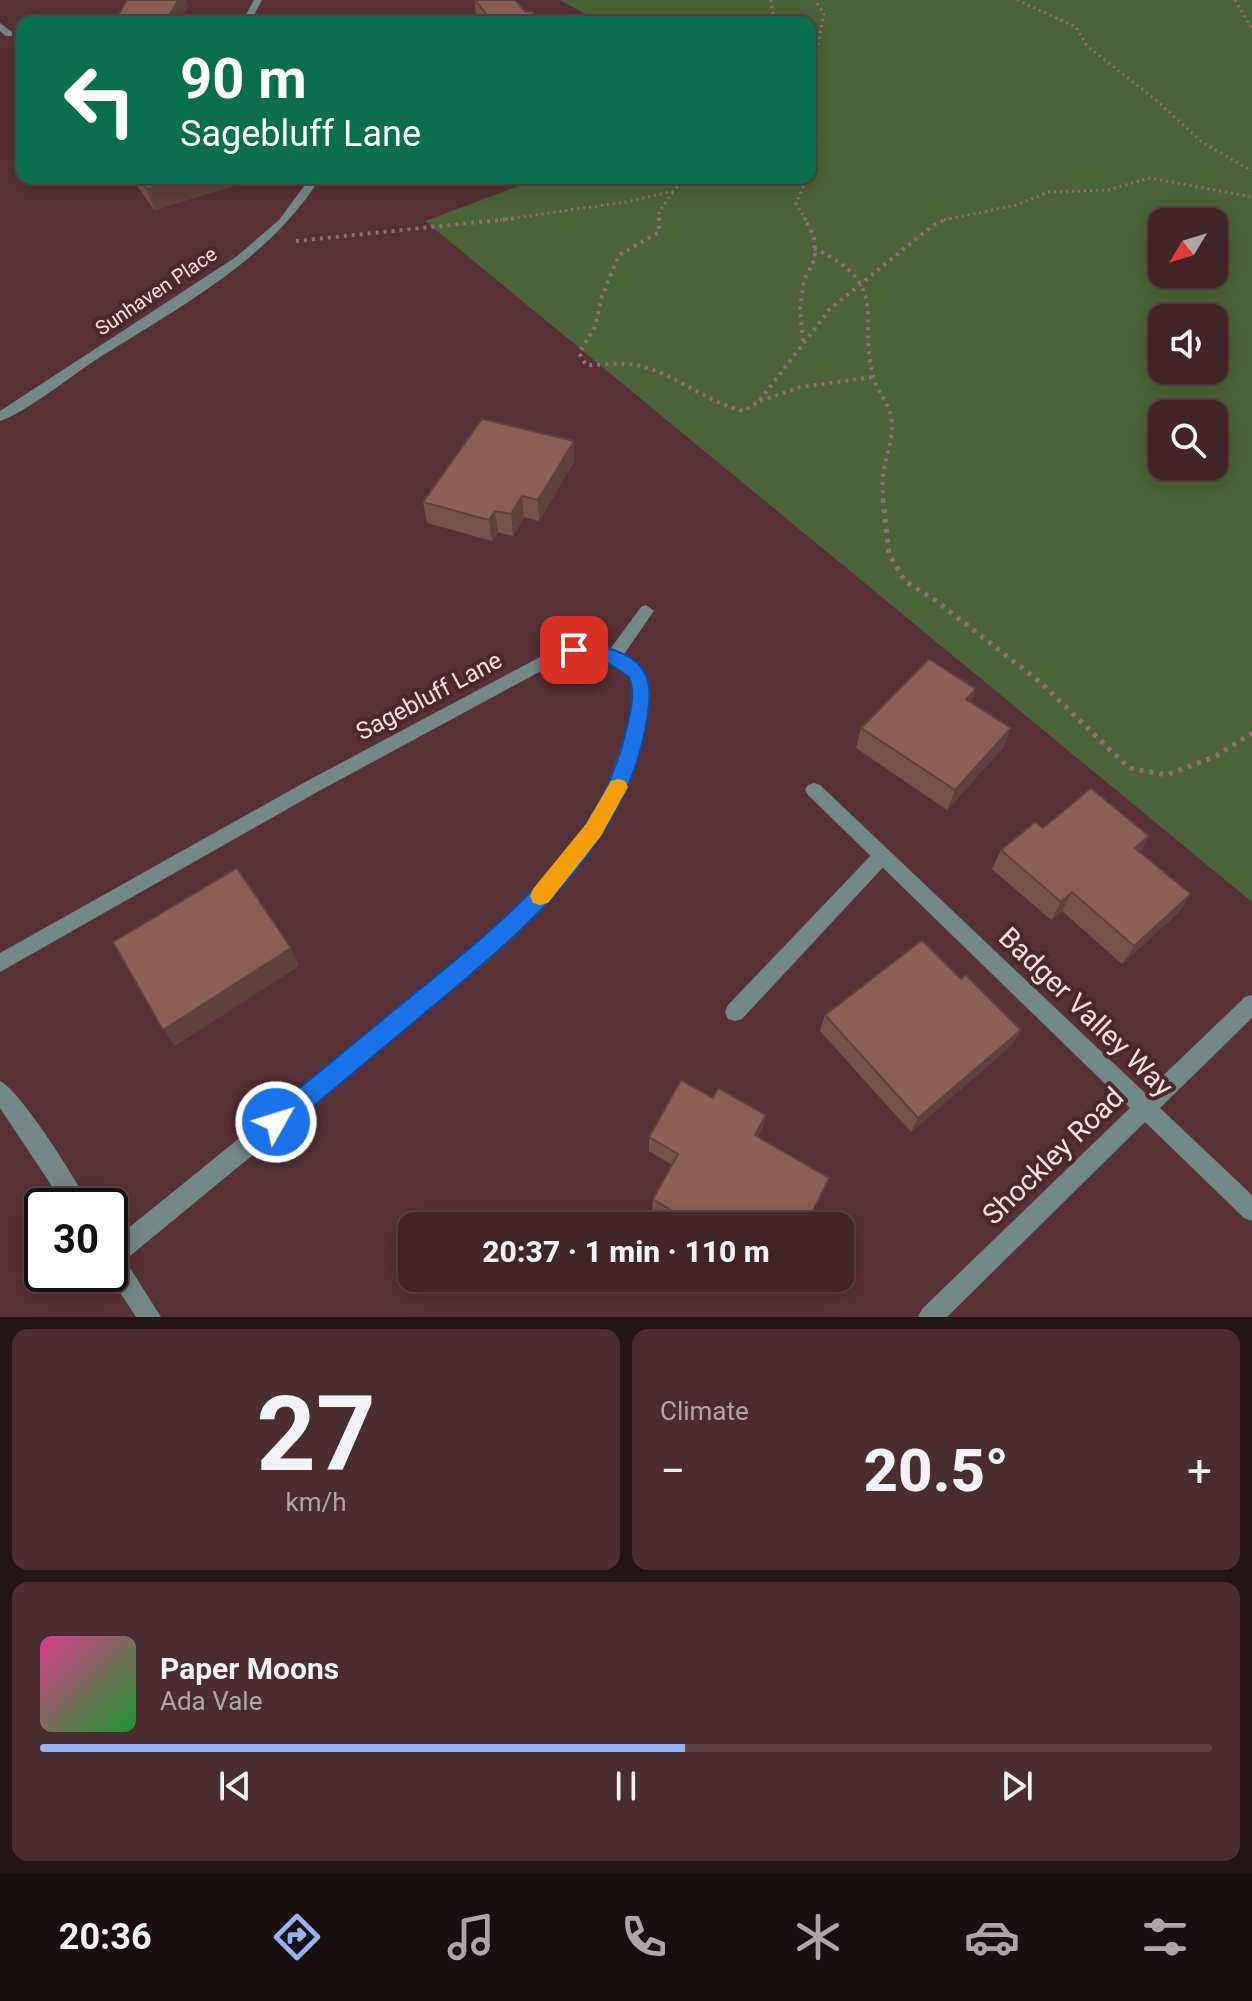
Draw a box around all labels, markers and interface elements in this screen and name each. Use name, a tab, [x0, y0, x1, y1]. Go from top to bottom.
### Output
text: 90 m	[180, 46, 307, 112]
icon: left	[48, 48, 152, 152]
text: Sagebluff Lane	[180, 113, 421, 155]
north arrow	[1148, 208, 1228, 288]
map controls	[1148, 208, 1228, 480]
street label: Sunhaven Place	[91, 242, 221, 340]
button: sound	[1148, 304, 1228, 384]
button: search	[1148, 400, 1228, 480]
pin	[540, 616, 608, 684]
icon: arrive	[552, 628, 596, 672]
street label: Sagebluff Lane	[352, 646, 506, 746]
street label: Badger Valley Way	[992, 921, 1180, 1103]
position arrow	[234, 1080, 318, 1164]
street label: Shockley Road	[976, 1081, 1130, 1231]
speed limit sign: 30	[24, 1188, 128, 1292]
text: 20:37 · 1 min · 110 m	[482, 1234, 770, 1269]
text: 27	[256, 1374, 376, 1495]
text: Climate	[660, 1396, 749, 1426]
text: 20.5°	[864, 1435, 1009, 1506]
text: −	[660, 1445, 685, 1497]
text: +	[1187, 1445, 1212, 1497]
text: km/h	[285, 1487, 347, 1517]
text: Paper Moons	[160, 1651, 339, 1686]
text: Ada Vale	[160, 1686, 262, 1716]
icon: previous	[213, 1764, 257, 1808]
icon: pause	[604, 1764, 648, 1808]
icon: next	[995, 1764, 1039, 1808]
icon: directions	[269, 1909, 325, 1965]
icon: music	[443, 1909, 499, 1965]
icon: phone	[616, 1909, 672, 1965]
icon: climate	[790, 1909, 846, 1965]
icon: car	[964, 1909, 1020, 1965]
icon: filters	[1137, 1909, 1193, 1965]
text: 20:36	[59, 1916, 152, 1958]

